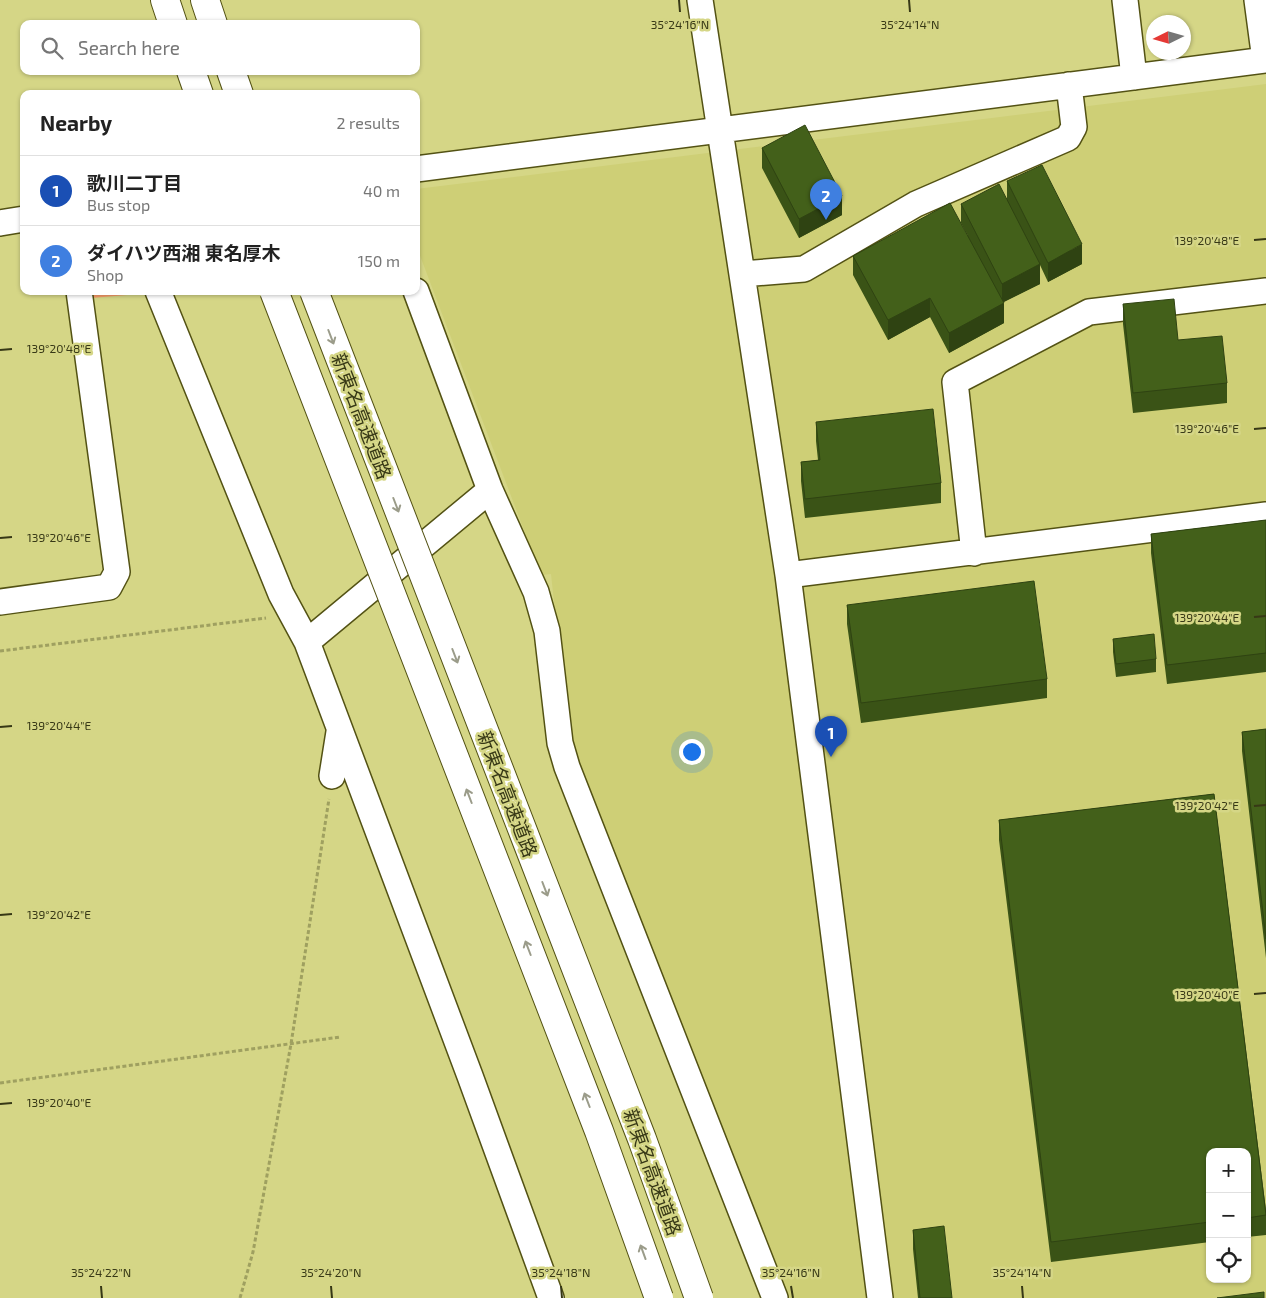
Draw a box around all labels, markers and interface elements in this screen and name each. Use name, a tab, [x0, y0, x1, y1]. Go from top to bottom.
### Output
north arrow	[1146, 15, 1191, 60]
text: 35°24'16"N	[651, 17, 709, 31]
text: 35°24'14"N	[881, 17, 939, 31]
search box	[20, 20, 420, 75]
icon: search	[38, 34, 66, 62]
text: Search here	[78, 36, 180, 59]
text: Nearby	[40, 110, 112, 135]
text: 2 results	[337, 113, 400, 132]
text: 歌川二丁目	[87, 171, 182, 194]
pin: 2	[810, 179, 842, 220]
text: 1	[53, 181, 59, 200]
text: 40 m	[363, 181, 400, 200]
text: Bus stop	[87, 195, 150, 214]
text: 139°20'48"E	[1175, 233, 1240, 247]
text: ダイハツ西湘 東名厚木	[87, 241, 281, 264]
text: 2	[51, 251, 61, 270]
text: 150 m	[358, 251, 400, 270]
text: Shop	[87, 265, 124, 284]
one-way arrow	[327, 329, 337, 344]
text: 139°20'48"E	[27, 341, 92, 355]
street label: 新東名高速道路	[327, 350, 397, 482]
text: 139°20'46"E	[1175, 421, 1239, 435]
one-way arrow	[393, 497, 402, 512]
text: 139°20'46"E	[27, 530, 91, 544]
text: 139°20'44"E	[1175, 610, 1240, 624]
one-way arrow	[451, 648, 460, 663]
pin: 1	[815, 716, 847, 757]
text: 139°20'44"E	[27, 718, 92, 732]
street label: 新東名高速道路	[473, 728, 543, 860]
your location	[679, 739, 705, 765]
one-way arrow	[464, 789, 473, 805]
text: 139°20'42"E	[1175, 798, 1239, 812]
one-way arrow	[541, 881, 550, 896]
text: 139°20'42"E	[27, 907, 91, 921]
one-way arrow	[523, 941, 532, 956]
text: 139°20'40"E	[1175, 987, 1240, 1001]
one-way arrow	[582, 1092, 591, 1108]
text: 139°20'40"E	[27, 1095, 92, 1109]
street label: 新東名高速道路	[619, 1106, 687, 1238]
map controls	[1206, 1148, 1251, 1283]
button: +	[1206, 1148, 1251, 1193]
button: −	[1206, 1193, 1251, 1238]
button: locate	[1206, 1238, 1251, 1283]
one-way arrow	[638, 1245, 647, 1260]
text: 35°24'22"N	[71, 1265, 131, 1279]
text: 35°24'20"N	[301, 1265, 361, 1279]
text: 35°24'18"N	[532, 1265, 590, 1279]
text: 35°24'16"N	[762, 1265, 820, 1279]
text: 35°24'14"N	[993, 1265, 1051, 1279]

